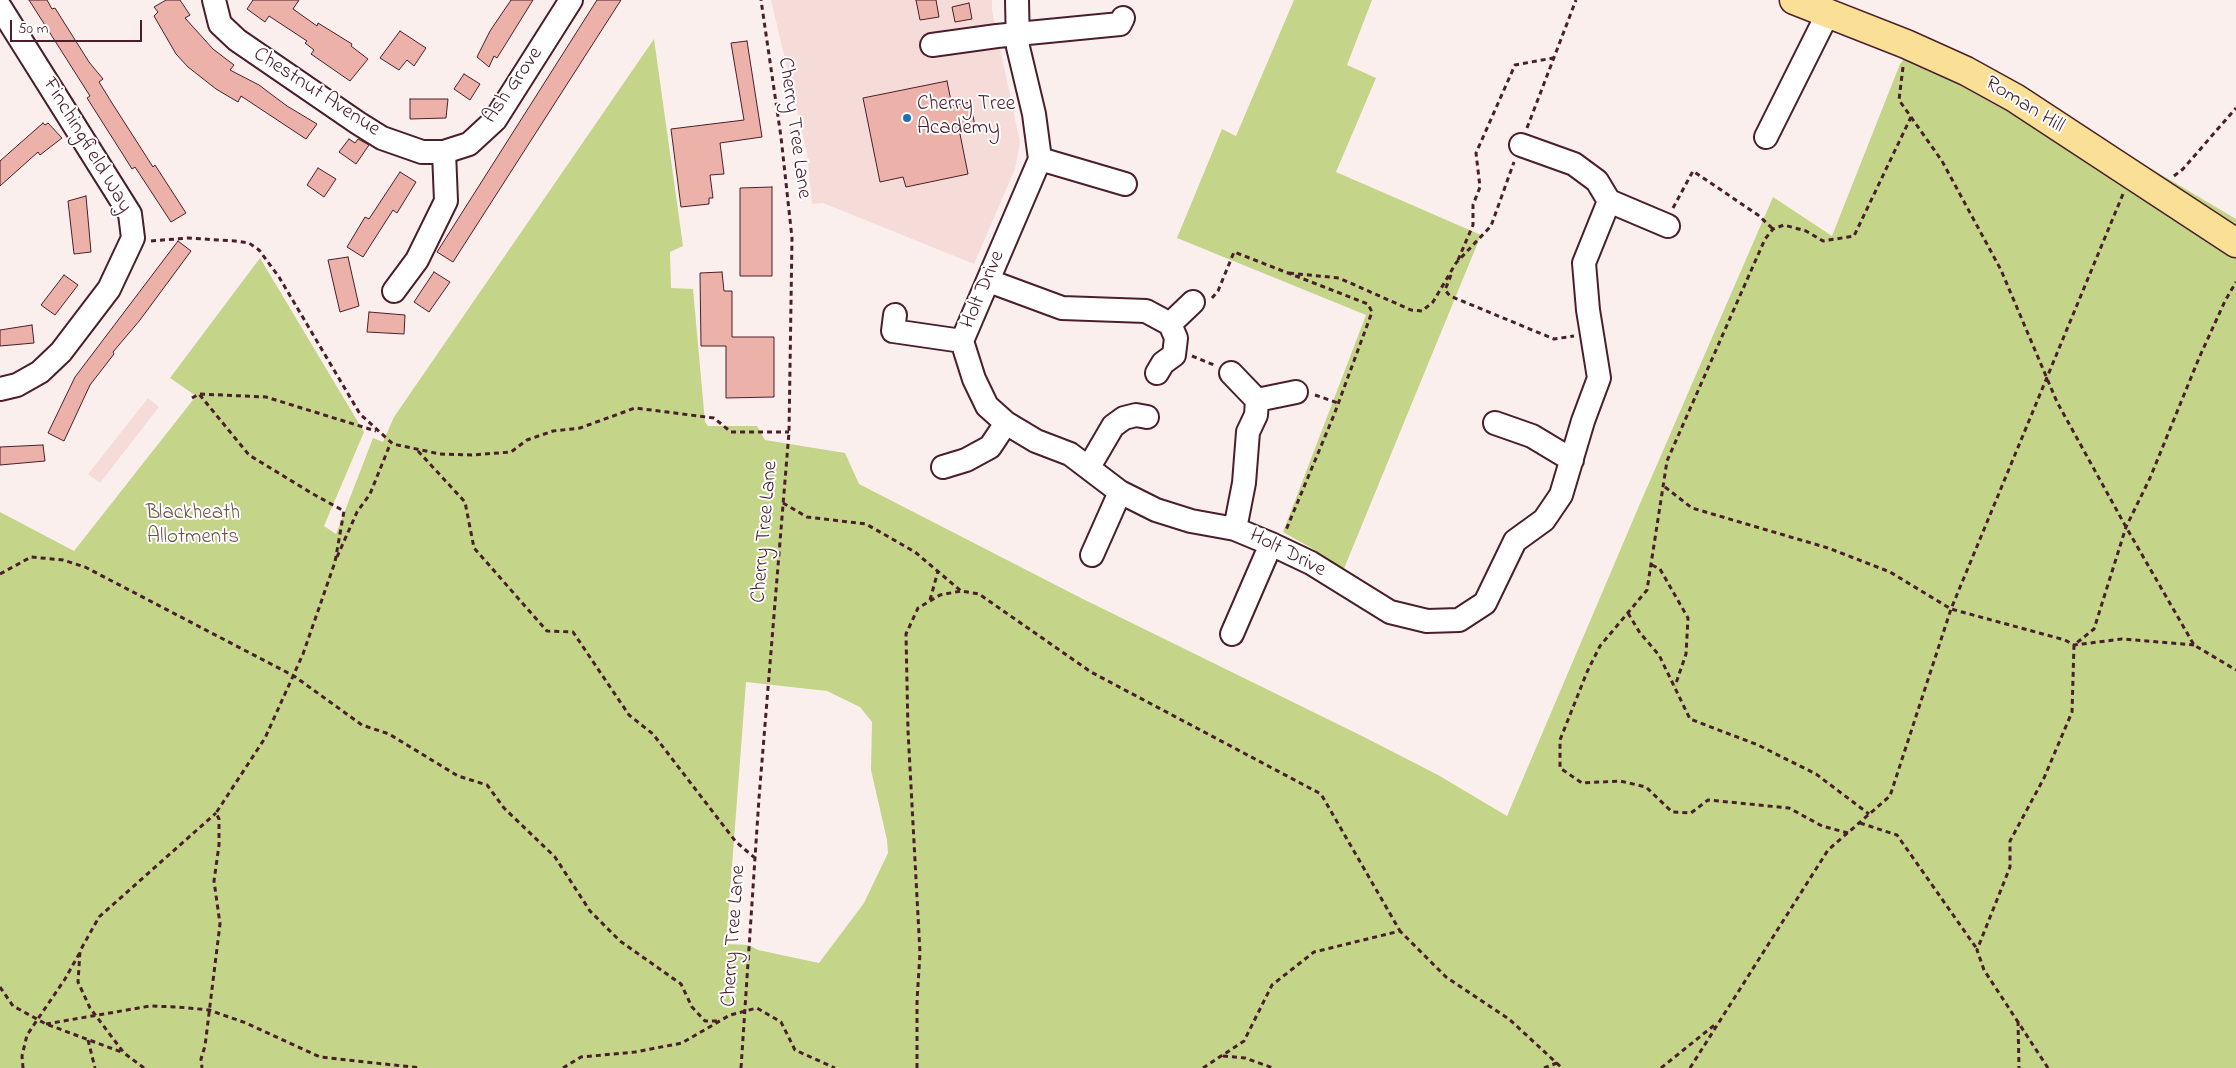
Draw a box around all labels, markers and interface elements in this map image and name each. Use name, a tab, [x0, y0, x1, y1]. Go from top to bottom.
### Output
scale bar	[12, 10, 145, 42]
text: 50 m	[18, 18, 48, 40]
street label: Chestnut Avenue	[248, 43, 384, 143]
street label: Ash Grove	[479, 43, 549, 129]
street label: Cherry Tree Lane	[771, 56, 815, 200]
street label: Roman Hill	[1980, 72, 2068, 140]
street label: Finchingfield Way	[36, 74, 136, 218]
place label: Cherry Tree Academy	[917, 93, 1015, 143]
marker: Cherry Tree Academy	[901, 112, 913, 124]
street label: Holt Drive	[956, 247, 1012, 333]
street label: Cherry Tree Lane	[747, 460, 785, 604]
park label: Blackheath Allotments	[146, 502, 240, 552]
street label: Holt Drive	[1245, 524, 1329, 584]
street label: Cherry Tree Lane	[717, 864, 753, 1008]

